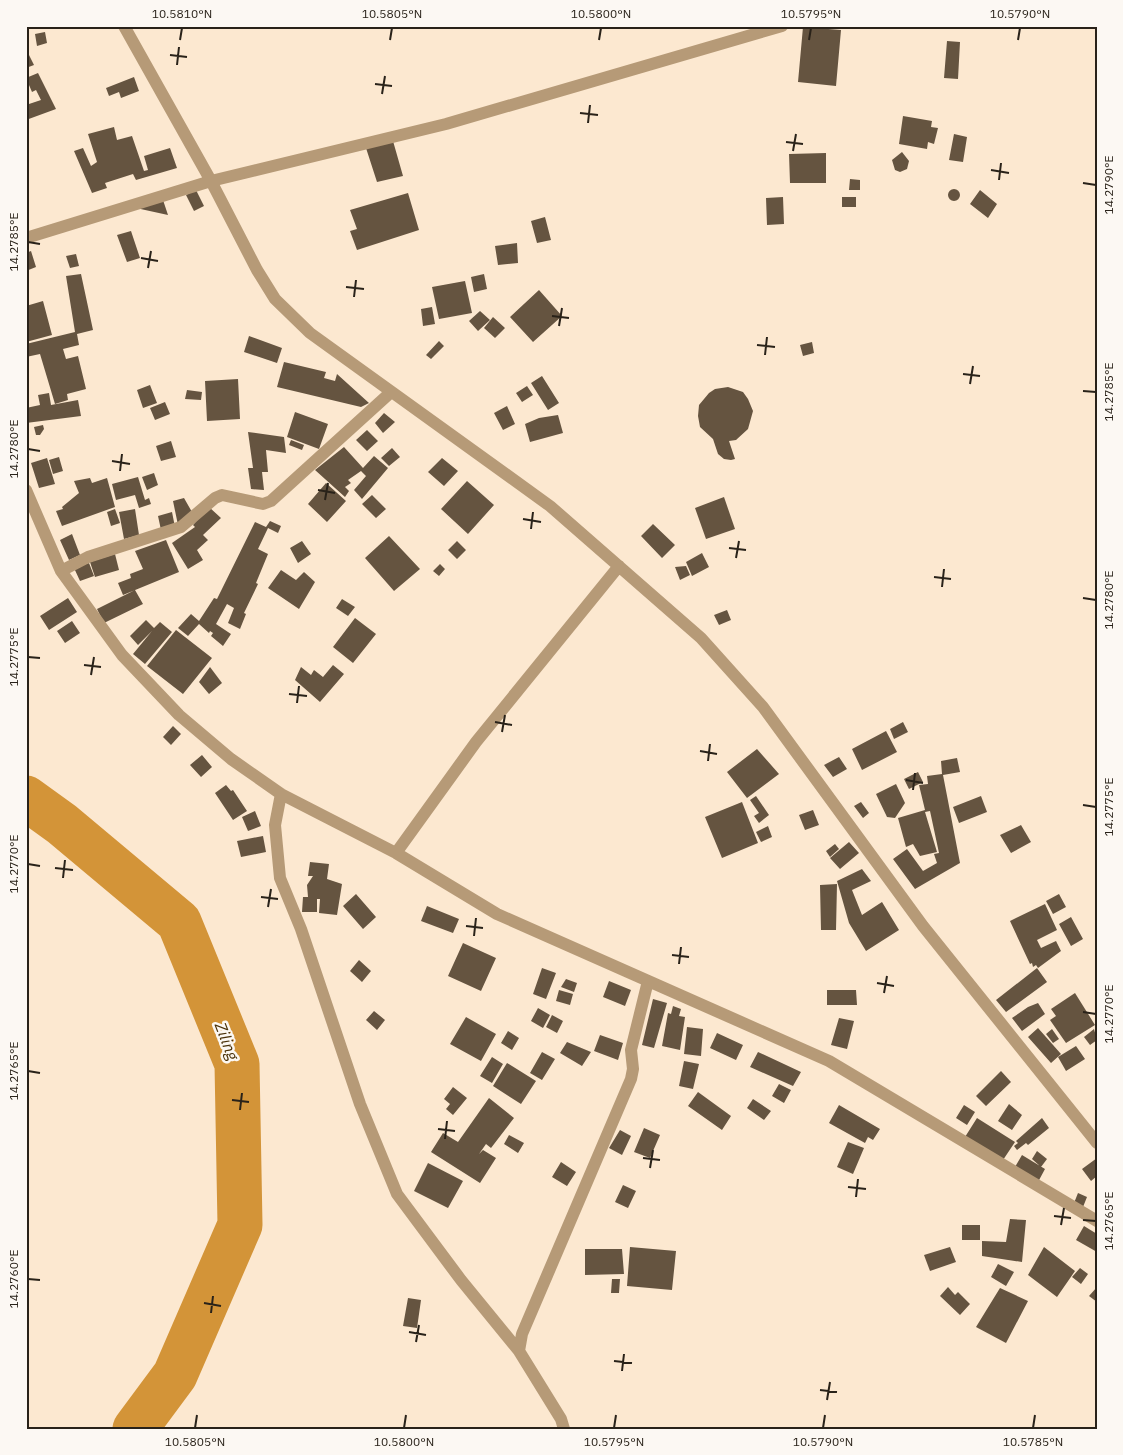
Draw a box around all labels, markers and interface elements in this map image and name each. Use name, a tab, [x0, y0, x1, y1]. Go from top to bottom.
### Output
text: 10.5810°N	[152, 6, 212, 21]
text: 10.5805°N	[362, 6, 422, 21]
text: 10.5800°N	[571, 6, 631, 21]
text: 10.5795°N	[781, 6, 841, 21]
text: 10.5790°N	[990, 6, 1050, 21]
text: 14.2790°E	[1101, 155, 1116, 215]
text: 14.2785°E	[6, 212, 21, 272]
text: 14.2785°E	[1101, 362, 1116, 422]
text: 14.2780°E	[6, 419, 21, 479]
text: 14.2780°E	[1101, 570, 1116, 630]
text: 14.2775°E	[6, 627, 21, 687]
text: 14.2775°E	[1101, 777, 1116, 837]
text: 14.2770°E	[6, 834, 21, 894]
text: 14.2770°E	[1101, 984, 1116, 1044]
water label: Ziling	[210, 1018, 244, 1064]
text: 14.2765°E	[6, 1041, 21, 1101]
text: 14.2765°E	[1101, 1191, 1116, 1251]
text: 14.2760°E	[6, 1249, 21, 1309]
text: 10.5805°N	[165, 1434, 225, 1449]
text: 10.5800°N	[374, 1434, 434, 1449]
text: 10.5795°N	[584, 1434, 644, 1449]
text: 10.5790°N	[793, 1434, 853, 1449]
text: 10.5785°N	[1003, 1434, 1063, 1449]

